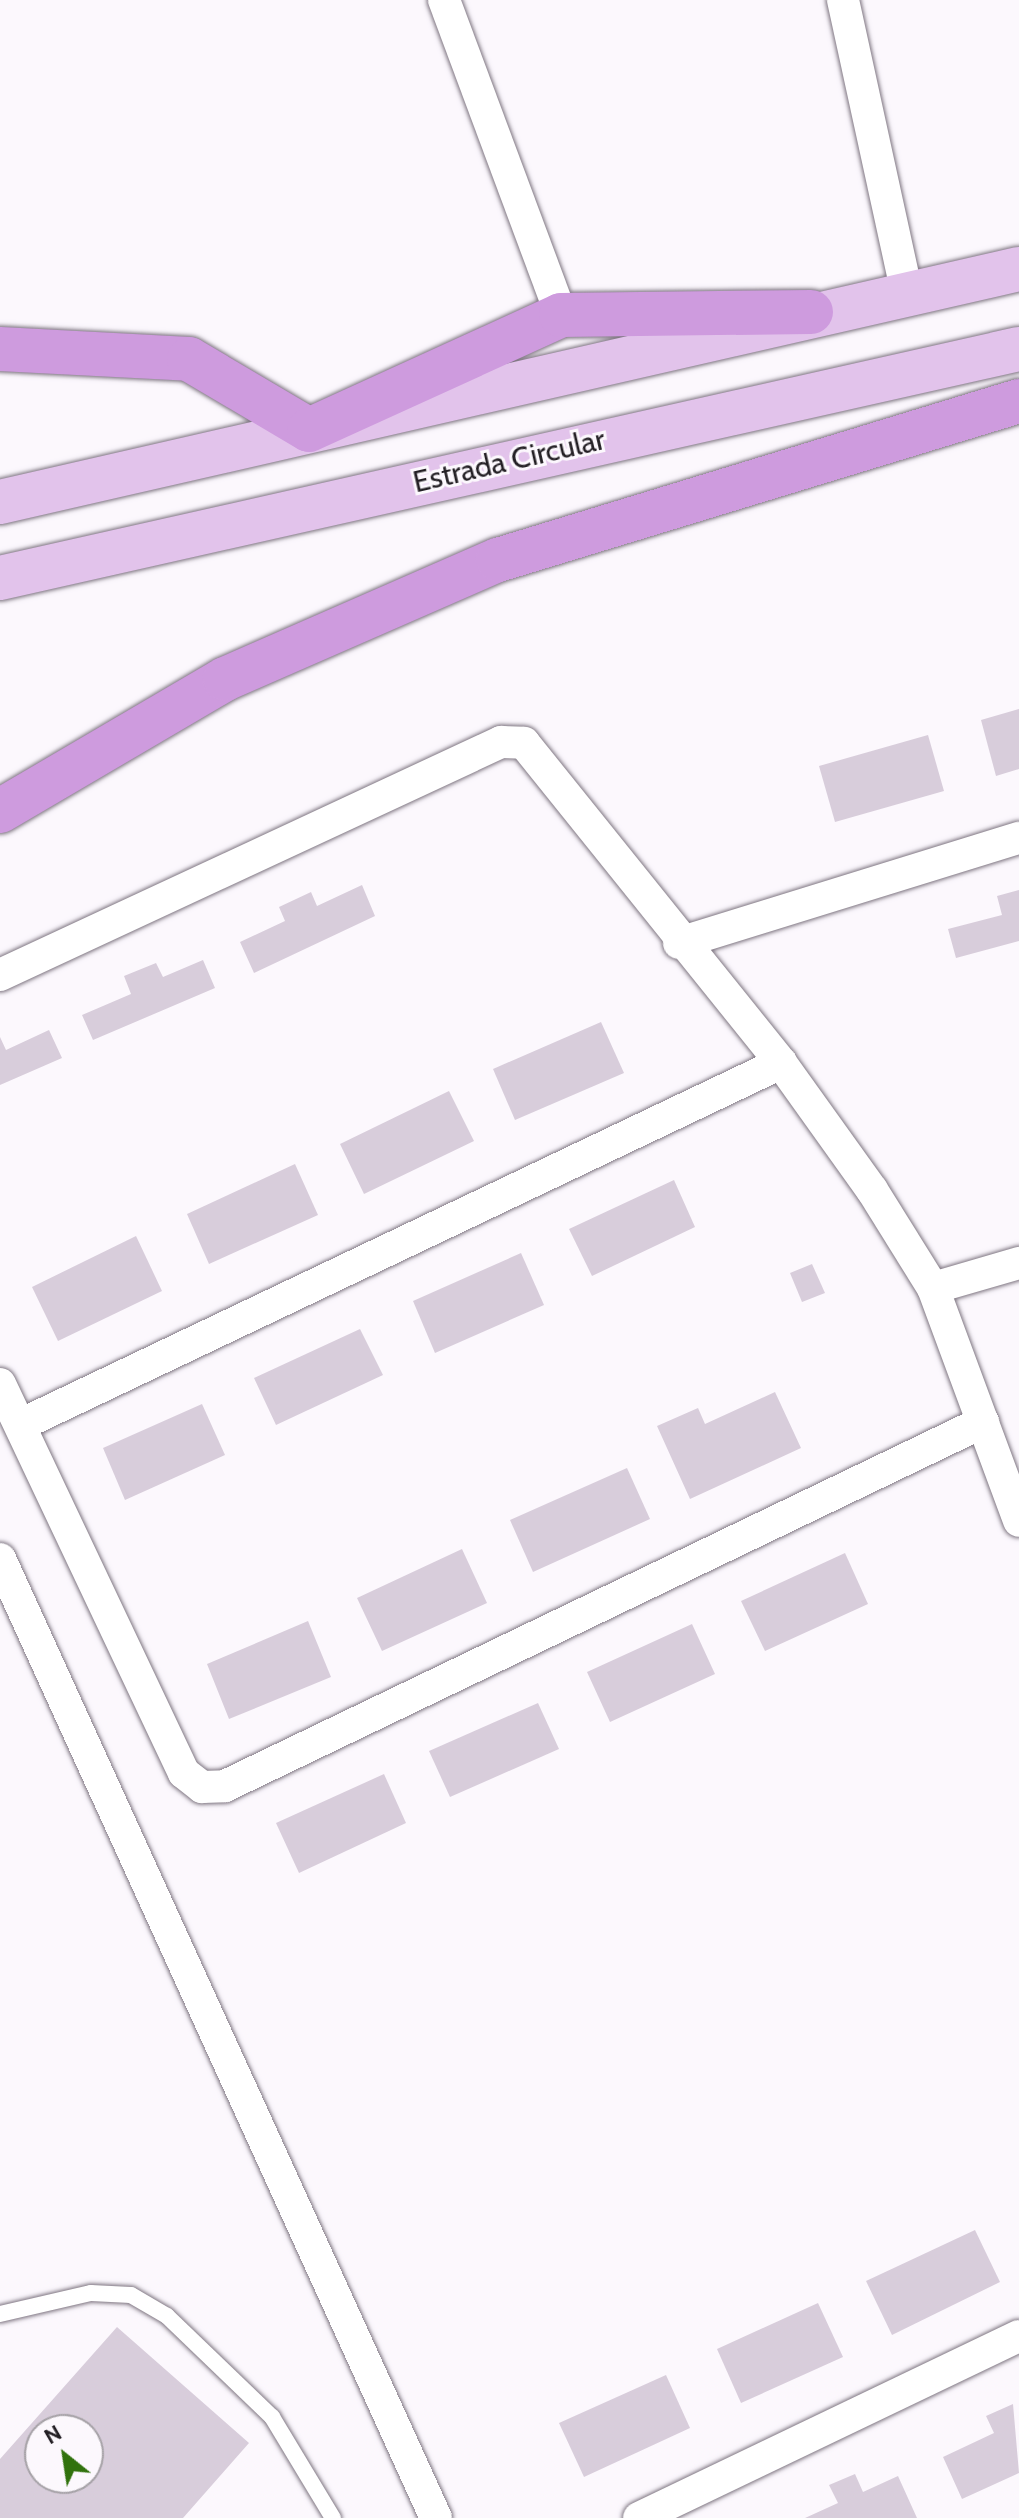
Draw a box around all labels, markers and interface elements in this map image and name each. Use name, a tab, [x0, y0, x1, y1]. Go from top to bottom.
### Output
street label: Estrada Circular	[410, 421, 608, 501]
north arrow	[24, 2414, 104, 2494]
text: N	[39, 2419, 66, 2450]

